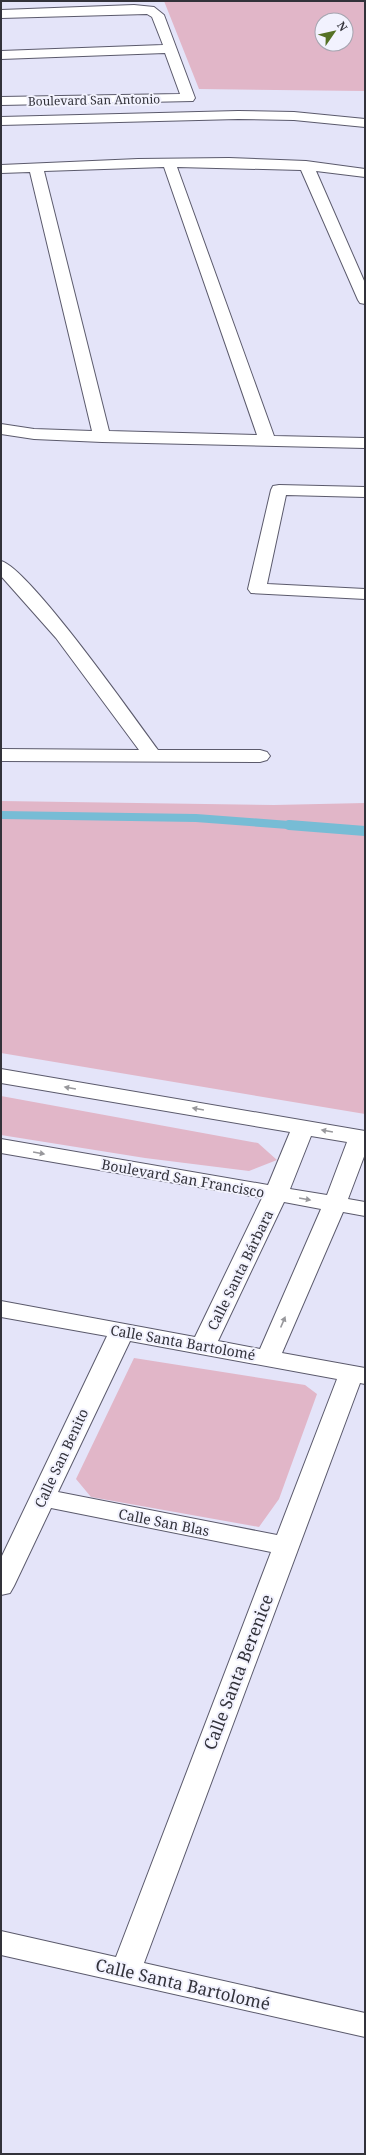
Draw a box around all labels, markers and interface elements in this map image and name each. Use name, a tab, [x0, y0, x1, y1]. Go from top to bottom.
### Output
north arrow	[314, 12, 354, 52]
text: N	[334, 18, 352, 34]
street label: Boulevard San Antonio	[28, 90, 160, 110]
one-way arrow	[64, 1085, 76, 1091]
one-way arrow	[192, 1106, 204, 1112]
one-way arrow	[320, 1128, 333, 1134]
one-way arrow	[33, 1150, 46, 1156]
street label: Boulevard San Francisco	[100, 1154, 266, 1202]
one-way arrow	[299, 1196, 312, 1202]
street label: Calle Santa Bárbara	[203, 1207, 277, 1333]
one-way arrow	[281, 1316, 287, 1328]
street label: Calle Santa Bartolomé	[109, 1320, 257, 1364]
street label: Calle San Benito	[30, 1405, 92, 1511]
street label: Calle San Blas	[117, 1504, 211, 1540]
street label: Calle Santa Berenice	[198, 1591, 278, 1753]
street label: Calle Santa Bartolomé	[93, 1953, 273, 2015]

